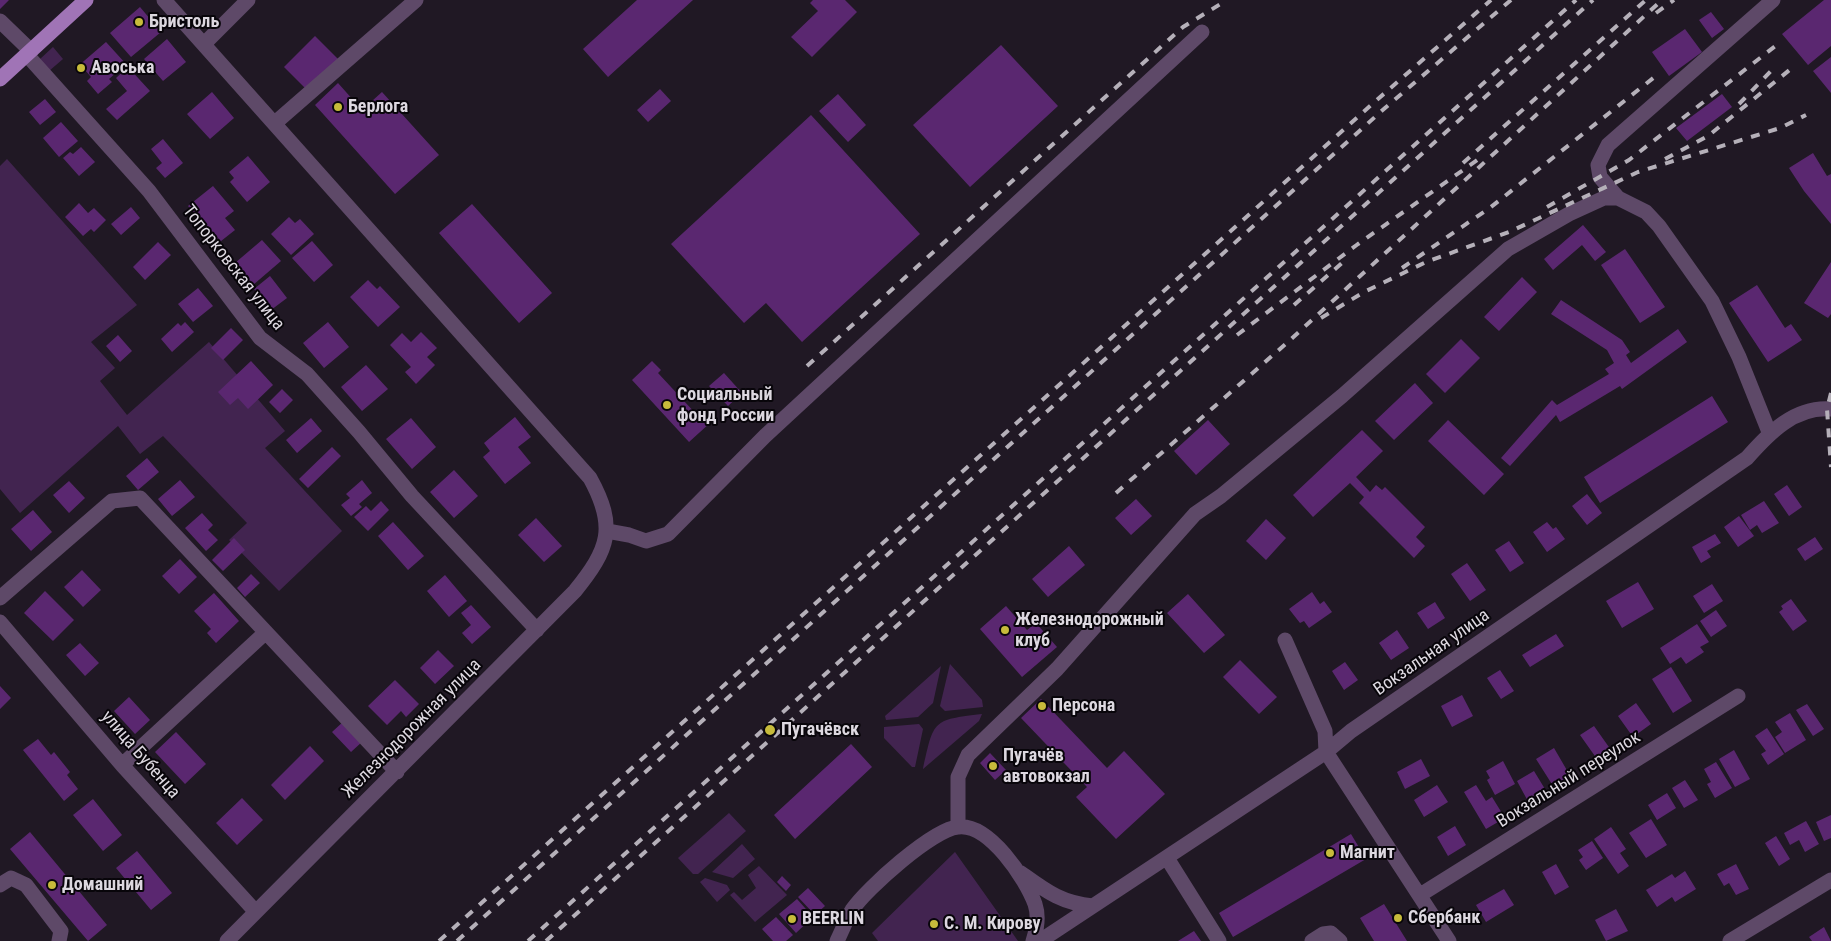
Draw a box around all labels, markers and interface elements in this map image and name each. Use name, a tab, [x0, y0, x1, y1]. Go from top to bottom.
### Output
place label: Бристоль	[149, 11, 219, 33]
marker: Бристоль	[133, 16, 145, 28]
place label: Авоська	[91, 57, 154, 79]
marker: Авоська	[75, 62, 87, 74]
place label: Берлога	[348, 96, 408, 118]
marker: Берлога	[332, 101, 344, 113]
street label: Топорковская улица	[177, 201, 289, 335]
place label: Социальный фонд России	[677, 384, 774, 426]
marker: Социальный фонд России	[661, 399, 673, 411]
street label: Вокзальная улица	[1370, 605, 1494, 701]
place label: Железнодорожный клуб	[1015, 609, 1164, 652]
marker: Железнодорожный клуб	[999, 624, 1011, 636]
street label: Железнодорожная улица	[338, 655, 486, 803]
place label: Персона	[1052, 695, 1115, 717]
marker: Персона	[1036, 700, 1048, 712]
street label: улица Бубенца	[96, 707, 184, 803]
place label: Пугачёвск	[781, 719, 859, 741]
marker: Пугачёвск	[763, 723, 777, 737]
street label: Вокзальный переулок	[1493, 727, 1645, 833]
place label: Пугачёв автовокзал	[1003, 745, 1090, 788]
marker: Пугачёв автовокзал	[987, 760, 999, 772]
place label: Магнит	[1340, 842, 1395, 864]
marker: Магнит	[1324, 847, 1336, 859]
place label: Домашний	[62, 874, 143, 896]
marker: Домашний	[46, 879, 58, 891]
place label: Сбербанк	[1408, 907, 1480, 929]
place label: BEERLIN	[802, 908, 864, 930]
marker: Сбербанк	[1392, 912, 1404, 924]
marker: BEERLIN	[786, 913, 798, 925]
place label: С. М. Кирову	[944, 913, 1041, 935]
marker: С. М. Кирову	[928, 918, 940, 930]

